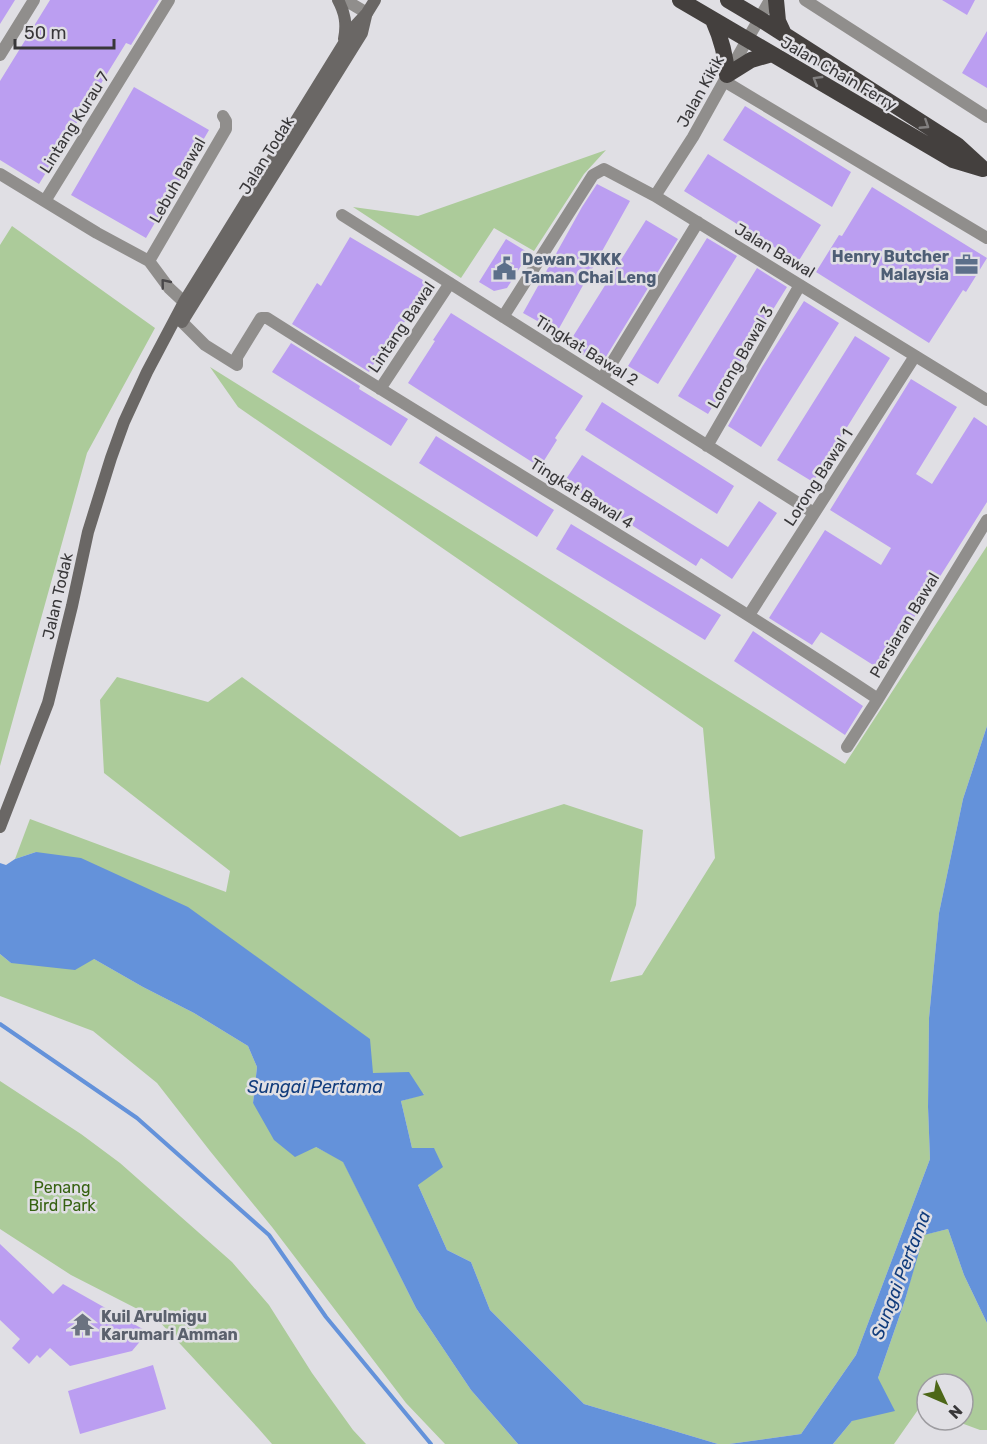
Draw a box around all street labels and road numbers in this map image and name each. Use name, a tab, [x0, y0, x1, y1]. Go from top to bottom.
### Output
street label: Jalan Chain Ferry	[777, 32, 900, 115]
street label: Jalan Kikik	[673, 51, 728, 130]
street label: Lintang Kurau 7	[36, 68, 113, 177]
street label: Jalan Todak	[235, 112, 298, 198]
street label: Lebuh Bawal	[145, 134, 210, 226]
street label: Jalan Bawal	[731, 219, 818, 282]
street label: Lintang Bawal	[364, 278, 439, 376]
street label: Lorong Bawal 3	[704, 303, 777, 412]
street label: Tingkat Bawal 2	[532, 311, 642, 390]
street label: Lorong Bawal 1	[780, 425, 857, 529]
street label: Tingkat Bawal 4	[527, 454, 637, 533]
street label: Jalan Todak	[38, 550, 77, 641]
street label: Persiaran Bawal	[866, 569, 943, 681]

